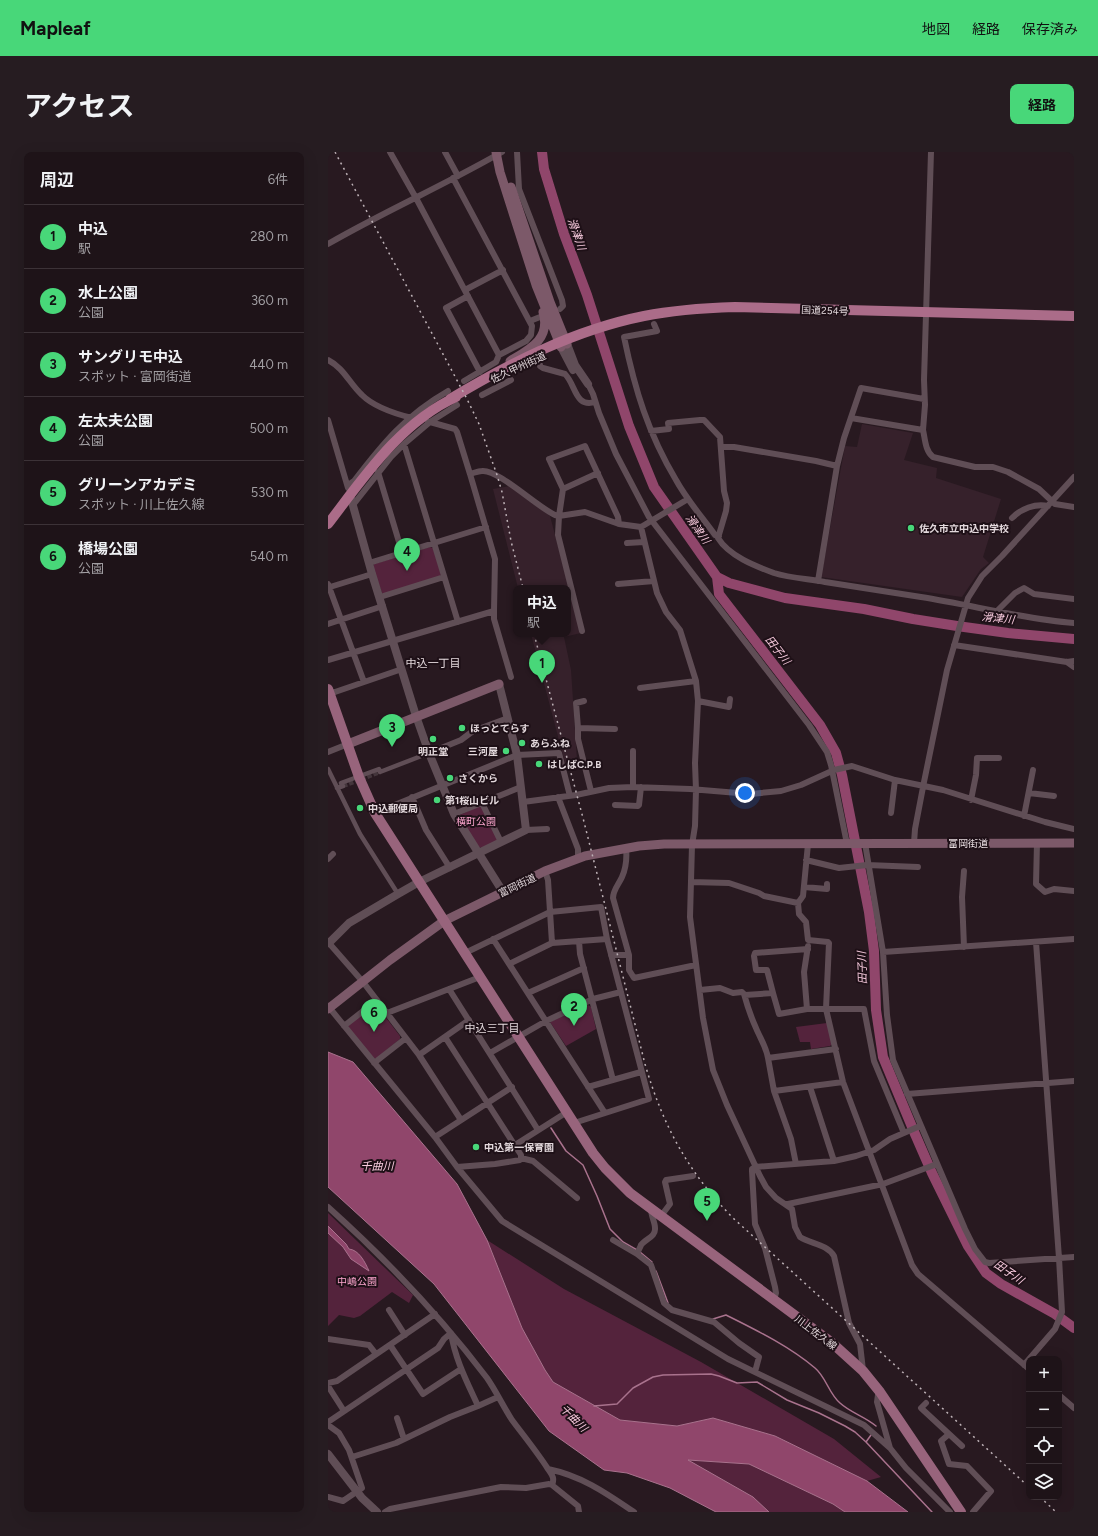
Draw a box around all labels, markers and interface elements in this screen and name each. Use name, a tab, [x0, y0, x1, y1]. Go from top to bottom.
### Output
text: Mapleaf	[20, 17, 91, 40]
text: 地図	[922, 21, 950, 38]
text: 経路	[972, 21, 1000, 38]
text: 保存済み	[1022, 21, 1078, 38]
button: 経路	[1010, 84, 1074, 124]
text: アクセス	[24, 89, 135, 123]
text: 周辺	[40, 170, 74, 190]
text: 6件	[268, 172, 288, 187]
water label: 滑津川	[565, 216, 588, 253]
text: 中込	[78, 220, 108, 238]
text: 1	[50, 229, 56, 244]
text: 280 m	[250, 229, 288, 244]
text: 駅	[78, 241, 91, 256]
text: 水上公園	[78, 284, 138, 302]
text: 2	[49, 293, 57, 308]
text: 360 m	[251, 293, 288, 308]
street label: 国道254号	[801, 303, 849, 318]
text: 公園	[78, 305, 104, 320]
text: サングリモ中込	[78, 348, 183, 366]
street label: 佐久甲州街道	[488, 349, 548, 386]
text: 3	[49, 357, 57, 372]
text: 440 m	[249, 357, 288, 372]
text: スポット · 富岡街道	[78, 369, 192, 384]
text: 左太夫公園	[78, 412, 153, 430]
text: 4	[49, 421, 57, 436]
text: 500 m	[250, 421, 288, 436]
text: 公園	[78, 433, 104, 448]
text: グリーンアカデミ	[78, 476, 197, 494]
text: 5	[49, 485, 57, 500]
text: 530 m	[251, 485, 288, 500]
text: スポット · 川上佐久線	[78, 497, 205, 512]
water label: 滑津川	[683, 512, 713, 547]
place label: 佐久市立中込中学校	[919, 522, 1009, 535]
marker: 佐久市立中込中学校	[906, 523, 916, 533]
pin: 4	[394, 538, 420, 571]
text: 橋場公園	[78, 540, 138, 558]
text: 6	[49, 549, 57, 564]
text: 540 m	[250, 549, 288, 564]
text: 公園	[78, 561, 104, 576]
popup	[513, 585, 571, 637]
text: 中込	[527, 594, 557, 612]
water label: 滑津川	[981, 610, 1016, 627]
text: 駅	[527, 615, 540, 630]
water label: 田子川	[762, 633, 794, 668]
pin: 1	[529, 650, 555, 683]
district label: 中込一丁目	[406, 657, 461, 670]
pin: 3	[379, 714, 405, 747]
place label: ほっとてらす	[470, 722, 530, 735]
marker: ほっとてらす	[457, 723, 467, 733]
marker: 明正堂	[428, 734, 438, 744]
place label: あらふね	[530, 737, 570, 750]
marker: あらふね	[517, 738, 527, 748]
place label: 明正堂	[418, 745, 448, 758]
place label: 三河屋	[468, 745, 498, 758]
marker: 三河屋	[501, 746, 511, 756]
place label: はしばC.P.B	[547, 758, 601, 771]
marker: はしばC.P.B	[534, 759, 544, 769]
place label: さくから	[458, 772, 498, 785]
marker: さくから	[445, 773, 455, 783]
your location	[735, 783, 755, 803]
place label: 第1桜山ビル	[445, 794, 499, 807]
marker: 第1桜山ビル	[432, 795, 442, 805]
place label: 中込郵便局	[368, 802, 418, 815]
marker: 中込郵便局	[355, 803, 365, 813]
park label: 横町公園	[456, 815, 496, 828]
street label: 富岡街道	[948, 837, 988, 850]
street label: 富岡街道	[496, 871, 538, 900]
water label: 田子川	[855, 950, 870, 985]
pin: 2	[561, 993, 587, 1026]
pin: 6	[361, 999, 387, 1032]
district label: 中込三丁目	[465, 1022, 520, 1035]
place label: 中込第一保育園	[484, 1141, 554, 1154]
marker: 中込第一保育園	[471, 1142, 481, 1152]
water label: 千曲川	[361, 1160, 394, 1173]
pin: 5	[694, 1188, 720, 1221]
water label: 田子川	[991, 1258, 1027, 1288]
park label: 中嶋公園	[337, 1275, 377, 1288]
street label: 川上佐久線	[792, 1312, 840, 1353]
map controls	[1026, 1356, 1062, 1500]
button: +	[1026, 1356, 1062, 1392]
button: −	[1026, 1392, 1062, 1428]
water label: 千曲川	[557, 1402, 591, 1435]
button: locate	[1026, 1428, 1062, 1464]
button: layers	[1026, 1464, 1062, 1500]

